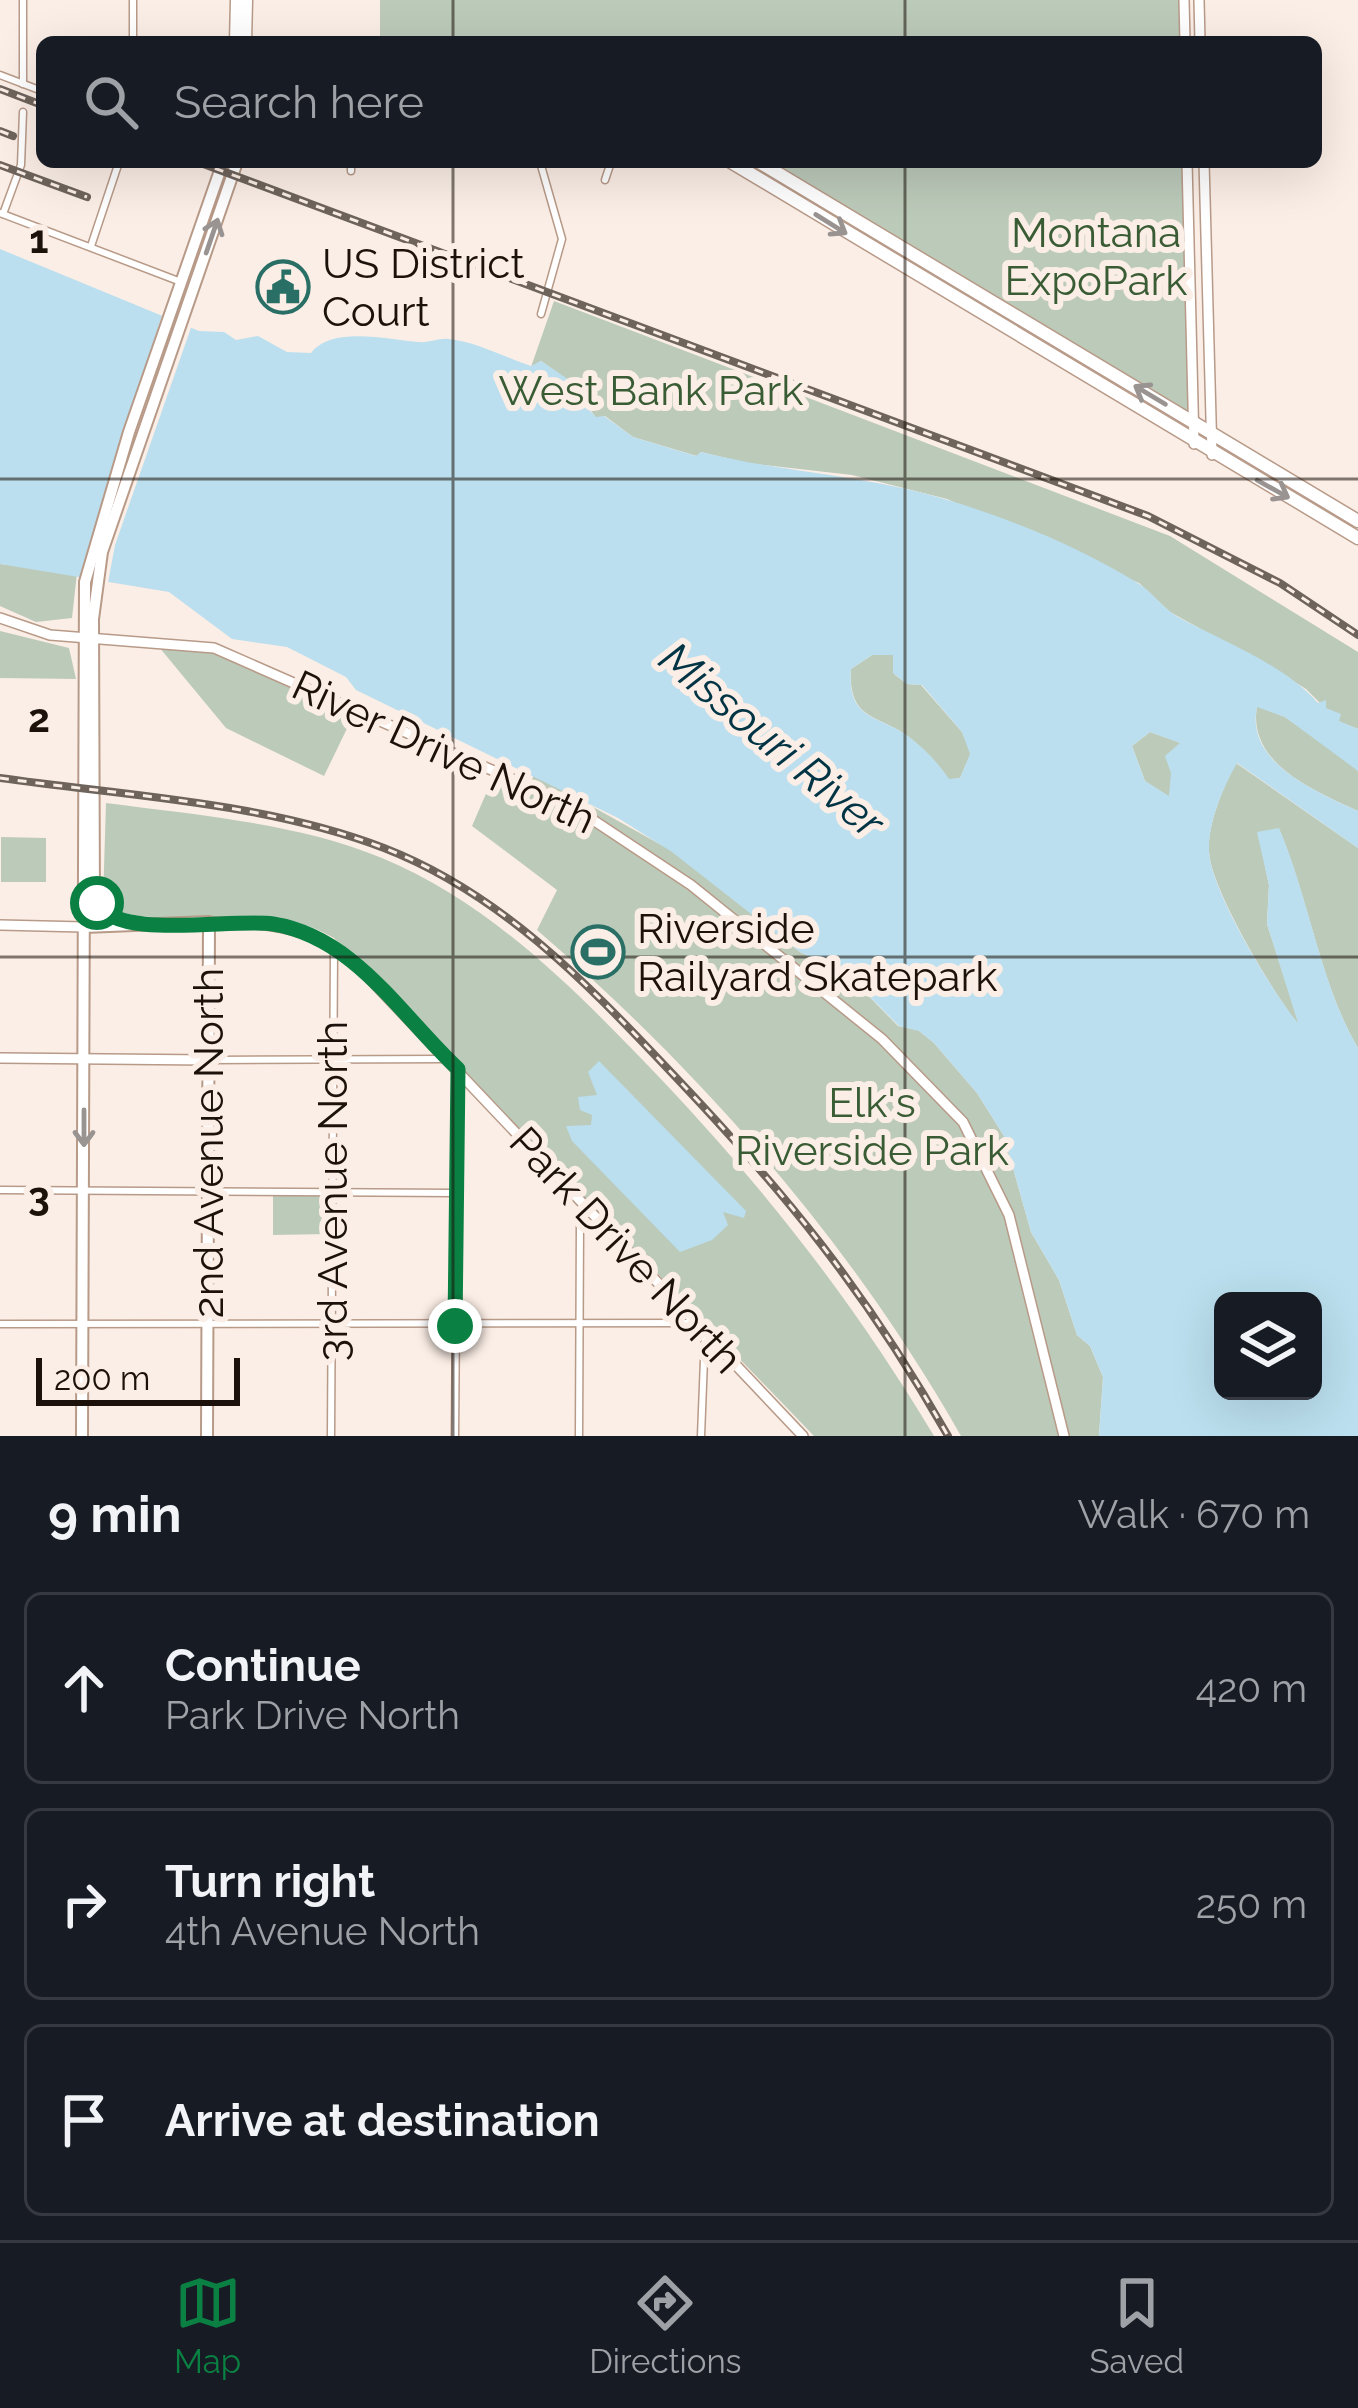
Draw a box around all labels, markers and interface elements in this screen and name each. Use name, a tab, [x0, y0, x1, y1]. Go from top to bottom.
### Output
search box	[36, 36, 1322, 168]
icon: search	[78, 69, 144, 135]
text: Search here	[174, 76, 424, 129]
park label: Montana ExpoPark	[1004, 208, 1188, 305]
one-way arrow	[813, 212, 847, 236]
text: 1	[29, 216, 49, 262]
one-way arrow	[203, 218, 224, 255]
place label: US District Court	[322, 239, 524, 336]
public building icon: US District Court	[255, 259, 311, 315]
park label: West Bank Park	[499, 366, 803, 415]
one-way arrow	[1133, 383, 1168, 407]
one-way arrow	[1255, 478, 1290, 501]
water label: Missouri River	[649, 631, 896, 850]
street label: River Drive North	[285, 660, 603, 844]
text: 2	[28, 695, 50, 741]
route start	[70, 876, 124, 930]
place label: Riverside Railyard Skatepark	[637, 904, 998, 1001]
sports icon: Riverside Railyard Skatepark	[570, 924, 626, 980]
street label: 2nd Avenue North	[184, 968, 233, 1318]
street label: 3rd Avenue North	[308, 1021, 357, 1361]
park label: Elk's Riverside Park	[735, 1078, 1009, 1175]
one-way arrow	[73, 1108, 96, 1147]
street label: Park Drive North	[500, 1117, 752, 1383]
text: 3	[28, 1173, 50, 1219]
map controls	[1214, 1292, 1322, 1400]
button: layers	[1214, 1292, 1322, 1400]
route end	[428, 1299, 482, 1353]
scale bar	[36, 1352, 240, 1405]
text: 200 m	[54, 1359, 150, 1398]
text: 9 min	[48, 1484, 182, 1544]
text: Walk · 670 m	[1078, 1491, 1310, 1537]
text: Continue	[165, 1639, 361, 1692]
icon: ahead	[51, 1655, 117, 1721]
text: 420 m	[1196, 1665, 1307, 1711]
text: Park Drive North	[165, 1692, 460, 1738]
text: Turn right	[165, 1855, 375, 1908]
icon: right	[51, 1871, 117, 1937]
text: 250 m	[1196, 1881, 1307, 1927]
text: 4th Avenue North	[165, 1908, 480, 1954]
icon: arrive	[51, 2087, 117, 2153]
text: Arrive at destination	[165, 2094, 600, 2147]
tab: Map	[174, 2270, 241, 2381]
tab: Directions	[589, 2270, 742, 2381]
tab: Saved	[1090, 2270, 1184, 2381]

